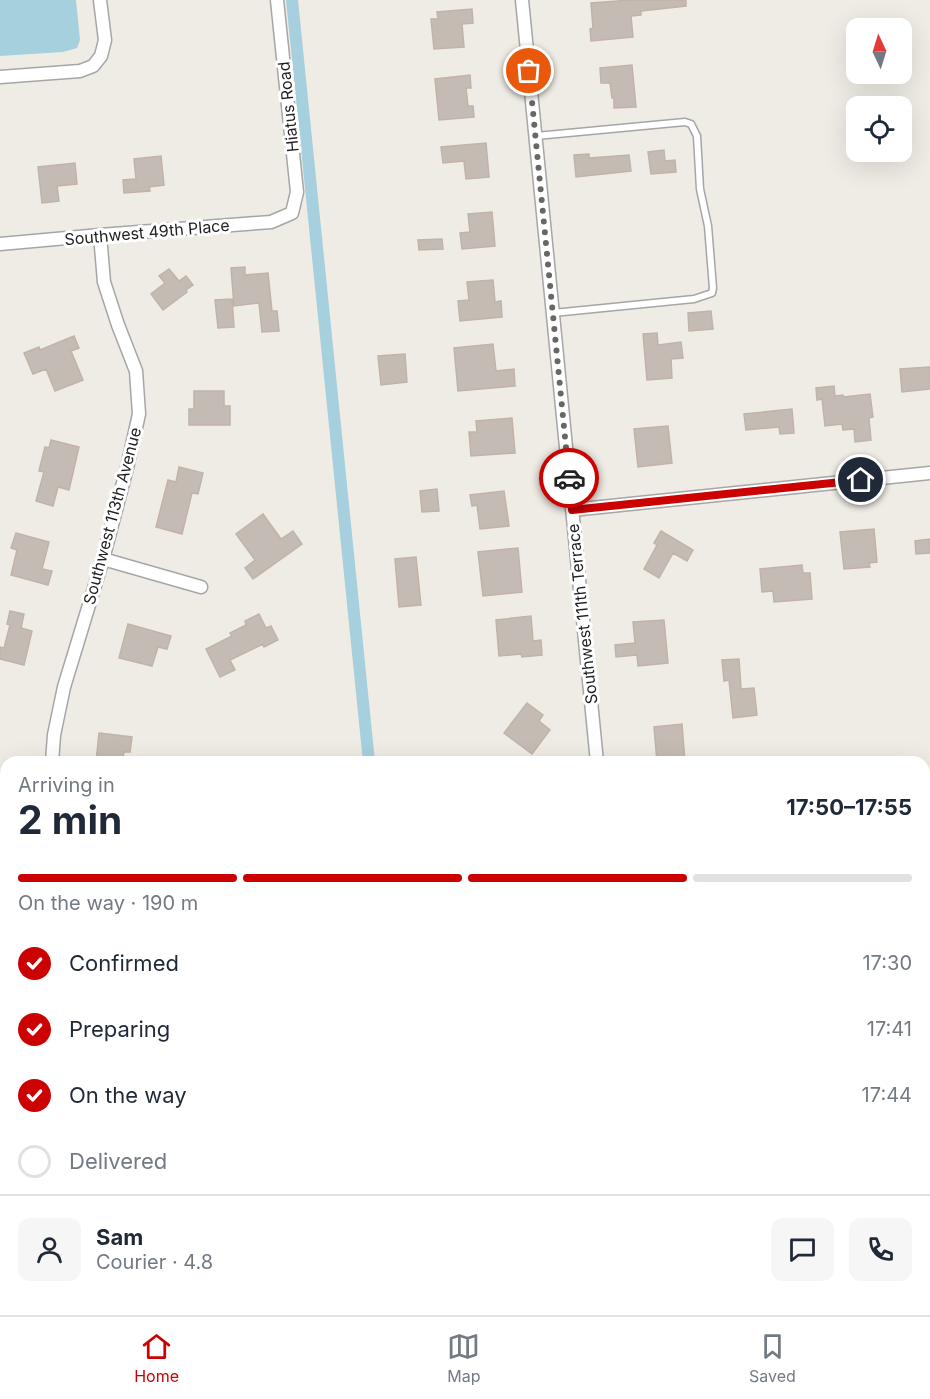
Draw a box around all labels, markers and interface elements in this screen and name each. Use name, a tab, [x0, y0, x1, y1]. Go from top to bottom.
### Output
north arrow	[846, 18, 912, 84]
map controls	[846, 18, 912, 162]
pin	[503, 45, 554, 96]
icon: bag	[512, 54, 545, 87]
street label: Hiatus Road	[273, 61, 303, 153]
button: locate	[846, 96, 912, 162]
street label: Southwest 49th Place	[64, 215, 230, 249]
street label: Southwest 113th Avenue	[79, 425, 145, 607]
courier	[539, 448, 599, 508]
pin	[835, 454, 886, 505]
icon: car	[553, 462, 586, 495]
icon: home	[844, 463, 877, 496]
street label: Southwest 111th Terrace	[563, 523, 601, 705]
text: Arriving in	[18, 773, 115, 797]
text: 17:50–17:55	[786, 794, 912, 820]
text: 2 min	[18, 796, 122, 843]
text: On the way · 190 m	[18, 891, 198, 915]
icon: check	[18, 947, 51, 980]
text: Confirmed	[69, 950, 179, 976]
text: 17:30	[862, 951, 912, 975]
icon: check	[18, 1013, 51, 1046]
text: Preparing	[69, 1016, 170, 1042]
text: 17:41	[867, 1017, 912, 1041]
icon: check	[18, 1079, 51, 1112]
text: On the way	[69, 1082, 187, 1108]
text: 17:44	[862, 1083, 912, 1107]
text: Delivered	[69, 1148, 167, 1174]
button: person	[18, 1218, 81, 1281]
button: chat	[771, 1218, 834, 1281]
button: phone	[849, 1218, 912, 1281]
text: Sam	[96, 1224, 143, 1250]
text: Courier · 4.8	[96, 1250, 213, 1274]
tab: Home	[134, 1330, 179, 1386]
tab: Map	[447, 1330, 481, 1386]
tab: Saved	[749, 1330, 796, 1386]

